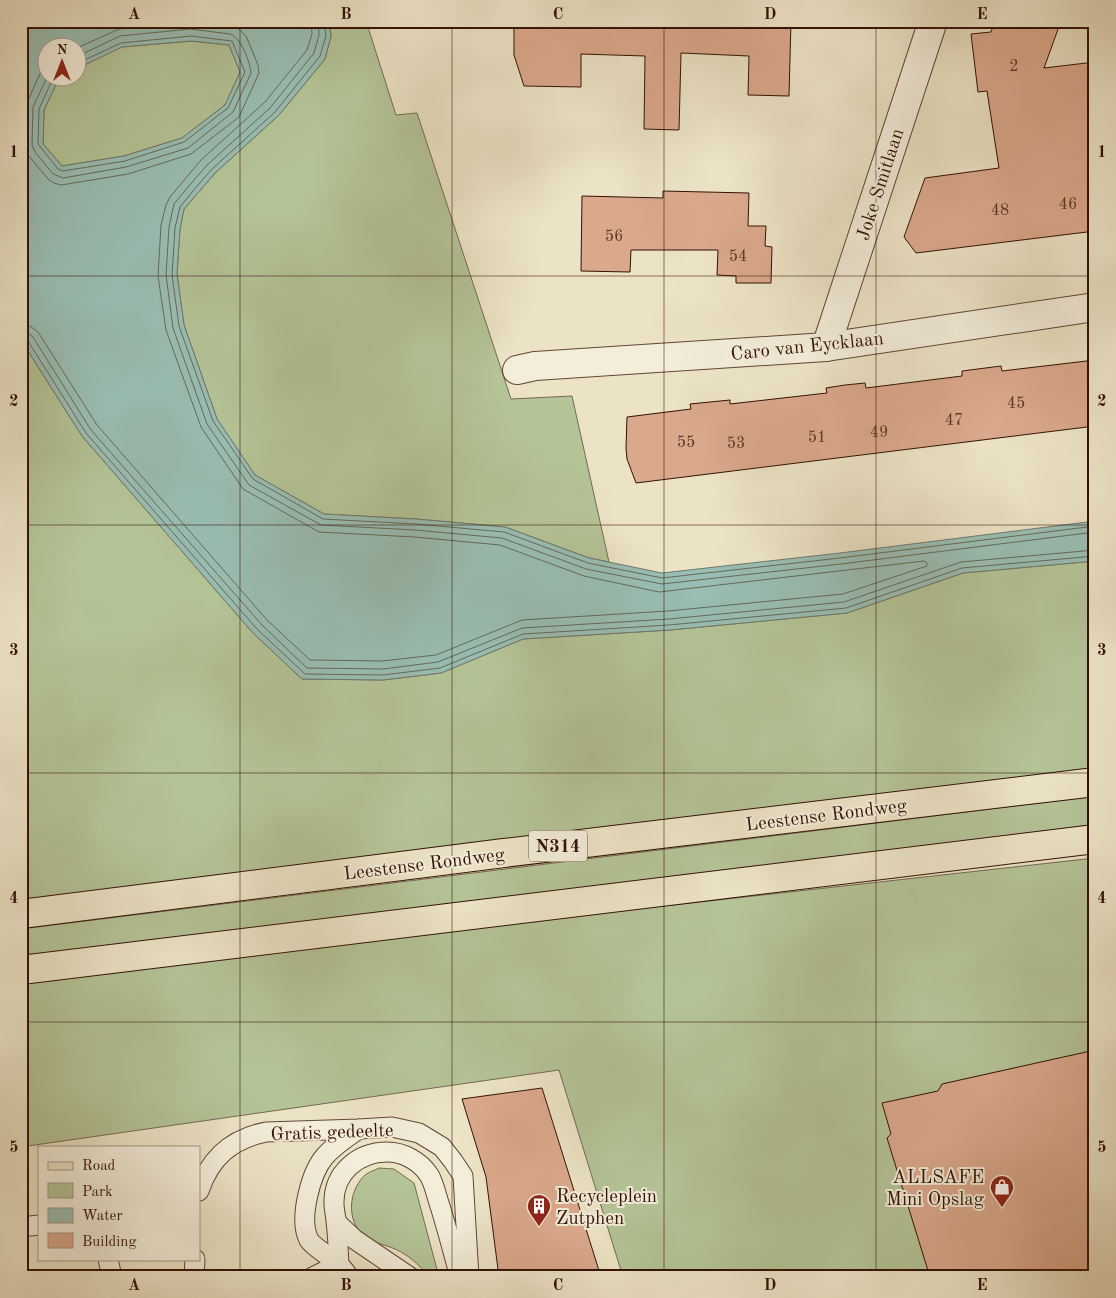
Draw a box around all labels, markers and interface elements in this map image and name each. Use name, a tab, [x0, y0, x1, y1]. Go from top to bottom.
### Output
text: A	[128, 7, 140, 23]
text: B	[340, 7, 352, 23]
text: C	[553, 7, 563, 23]
text: D	[764, 7, 776, 23]
text: E	[976, 7, 988, 23]
north arrow	[38, 38, 88, 88]
text: N	[57, 43, 68, 57]
house number: 2	[1009, 59, 1019, 75]
street label: Joke Smitlaan	[854, 126, 908, 243]
text: 1	[9, 145, 19, 161]
text: 1	[1097, 145, 1107, 161]
house number: 46	[1059, 197, 1077, 213]
house number: 48	[991, 203, 1009, 219]
house number: 56	[605, 229, 623, 245]
house number: 54	[729, 249, 747, 265]
street label: Caro van Eycklaan	[730, 330, 885, 365]
text: 2	[9, 394, 19, 410]
text: 2	[1097, 394, 1107, 410]
house number: 45	[1007, 396, 1025, 412]
house number: 47	[945, 413, 963, 429]
house number: 49	[870, 425, 888, 441]
house number: 51	[808, 430, 826, 446]
house number: 55	[677, 435, 695, 451]
house number: 53	[727, 436, 745, 452]
text: 3	[9, 643, 19, 659]
text: 3	[1097, 643, 1107, 659]
street label: Leestense Rondweg	[745, 797, 909, 836]
road number: N314	[529, 830, 587, 861]
street label: Leestense Rondweg	[343, 846, 507, 885]
text: 4	[9, 891, 19, 907]
text: 4	[1097, 891, 1107, 907]
street label: Gratis gedeelte	[270, 1122, 394, 1145]
text: 5	[9, 1140, 19, 1156]
text: 5	[1097, 1140, 1107, 1156]
legend	[38, 1146, 200, 1260]
text: Road	[82, 1159, 116, 1174]
place label: ALLSAFE Mini Opslag	[886, 1169, 985, 1210]
shop icon: ALLSAFE Mini Opslag	[989, 1174, 1015, 1208]
text: Park	[82, 1185, 113, 1200]
place label: Recycleplein Zutphen	[556, 1188, 657, 1229]
building icon: Recycleplein Zutphen	[526, 1193, 552, 1227]
text: Water	[82, 1209, 123, 1224]
text: Building	[82, 1235, 137, 1250]
text: A	[128, 1278, 140, 1294]
text: B	[340, 1278, 352, 1294]
text: C	[553, 1278, 563, 1294]
text: D	[764, 1278, 776, 1294]
text: E	[976, 1278, 988, 1294]

